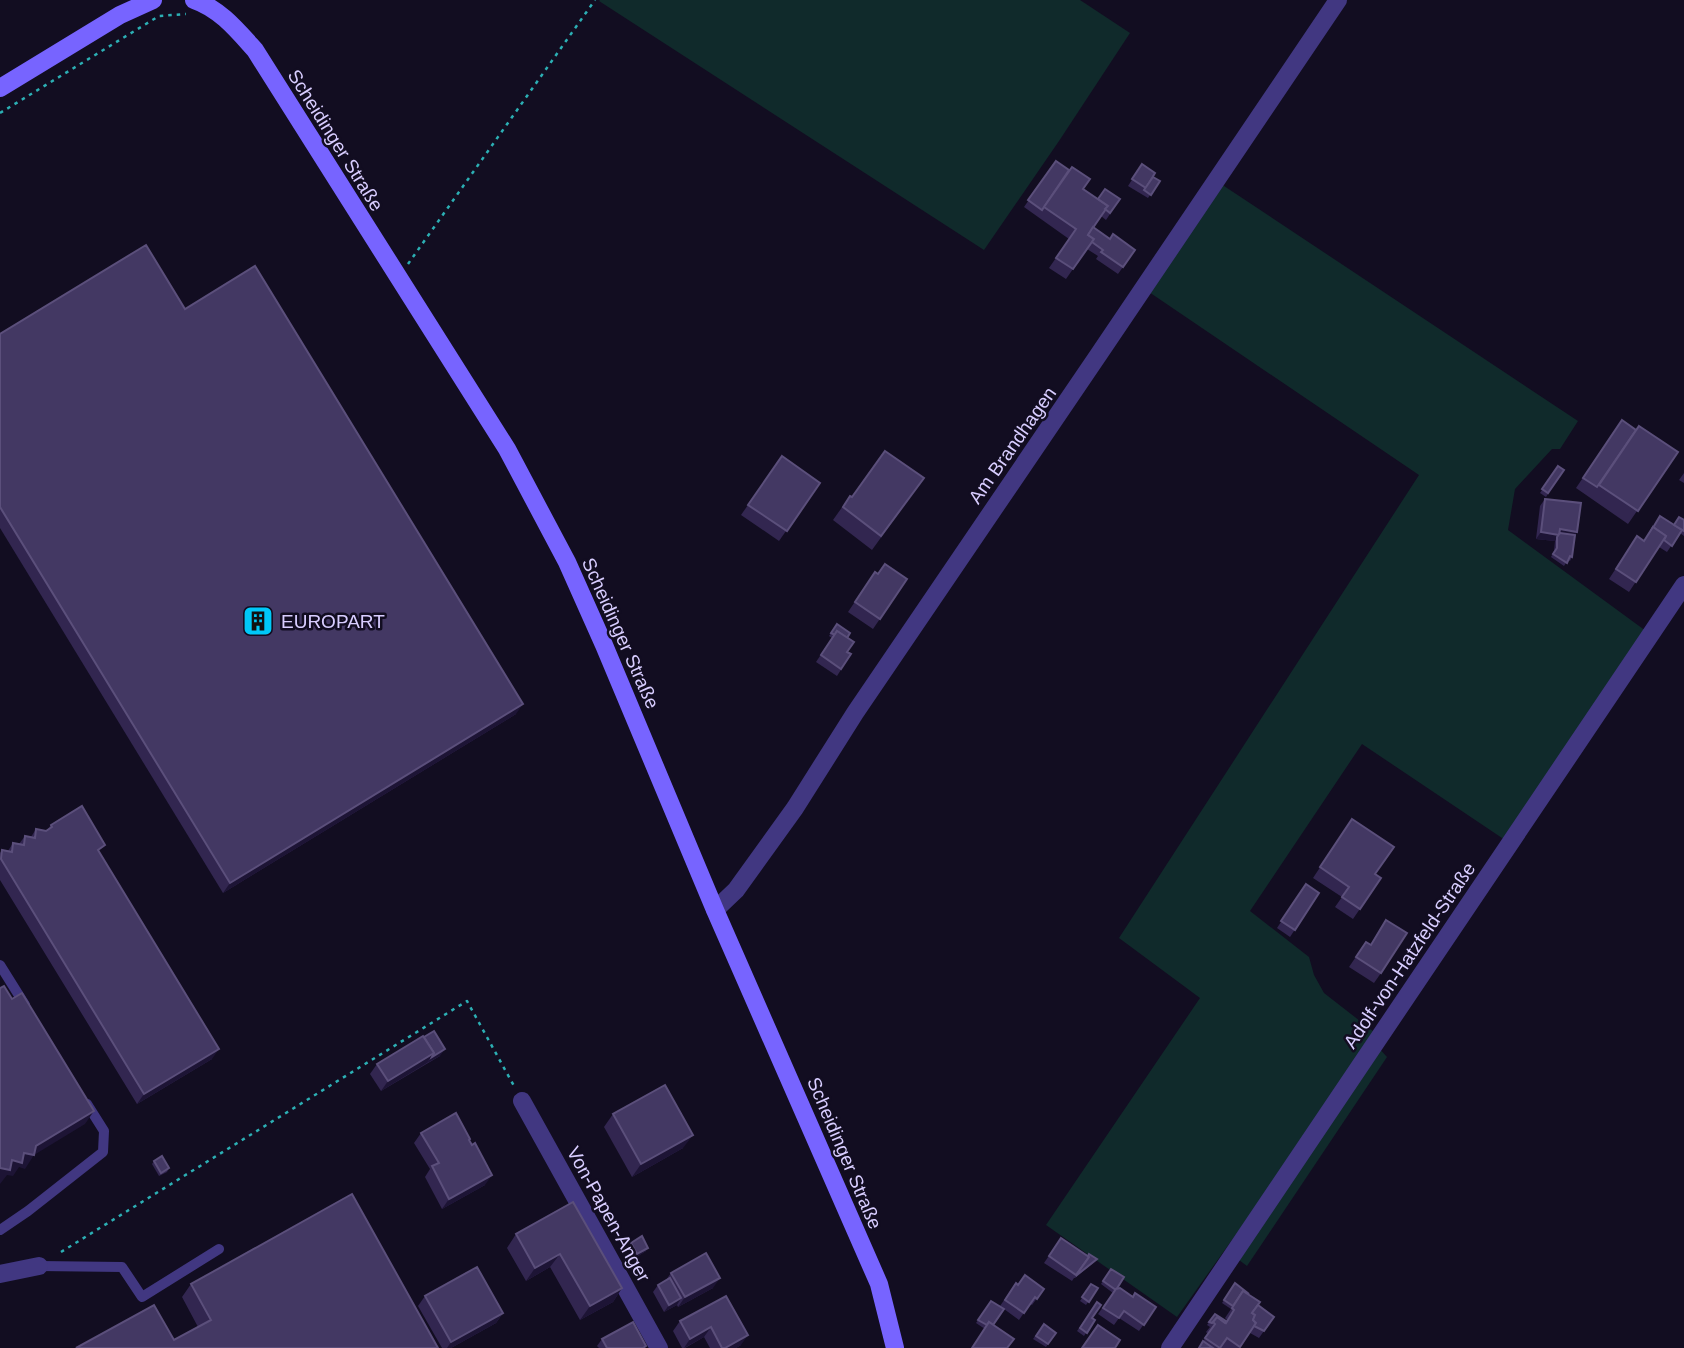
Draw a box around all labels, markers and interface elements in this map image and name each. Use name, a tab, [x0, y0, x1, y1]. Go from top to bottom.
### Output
street label: Scheidinger Straße	[284, 66, 388, 215]
street label: Am Brandhagen	[964, 383, 1060, 508]
street label: Scheidinger Straße	[578, 555, 663, 712]
building icon: EUROPART	[241, 604, 275, 638]
place label: EUROPART	[281, 611, 385, 632]
street label: Adolf-von-Hatzfeld-Straße	[1339, 858, 1480, 1052]
street label: Scheidinger Straße	[803, 1074, 886, 1232]
street label: Von-Papen-Anger	[563, 1143, 655, 1286]

